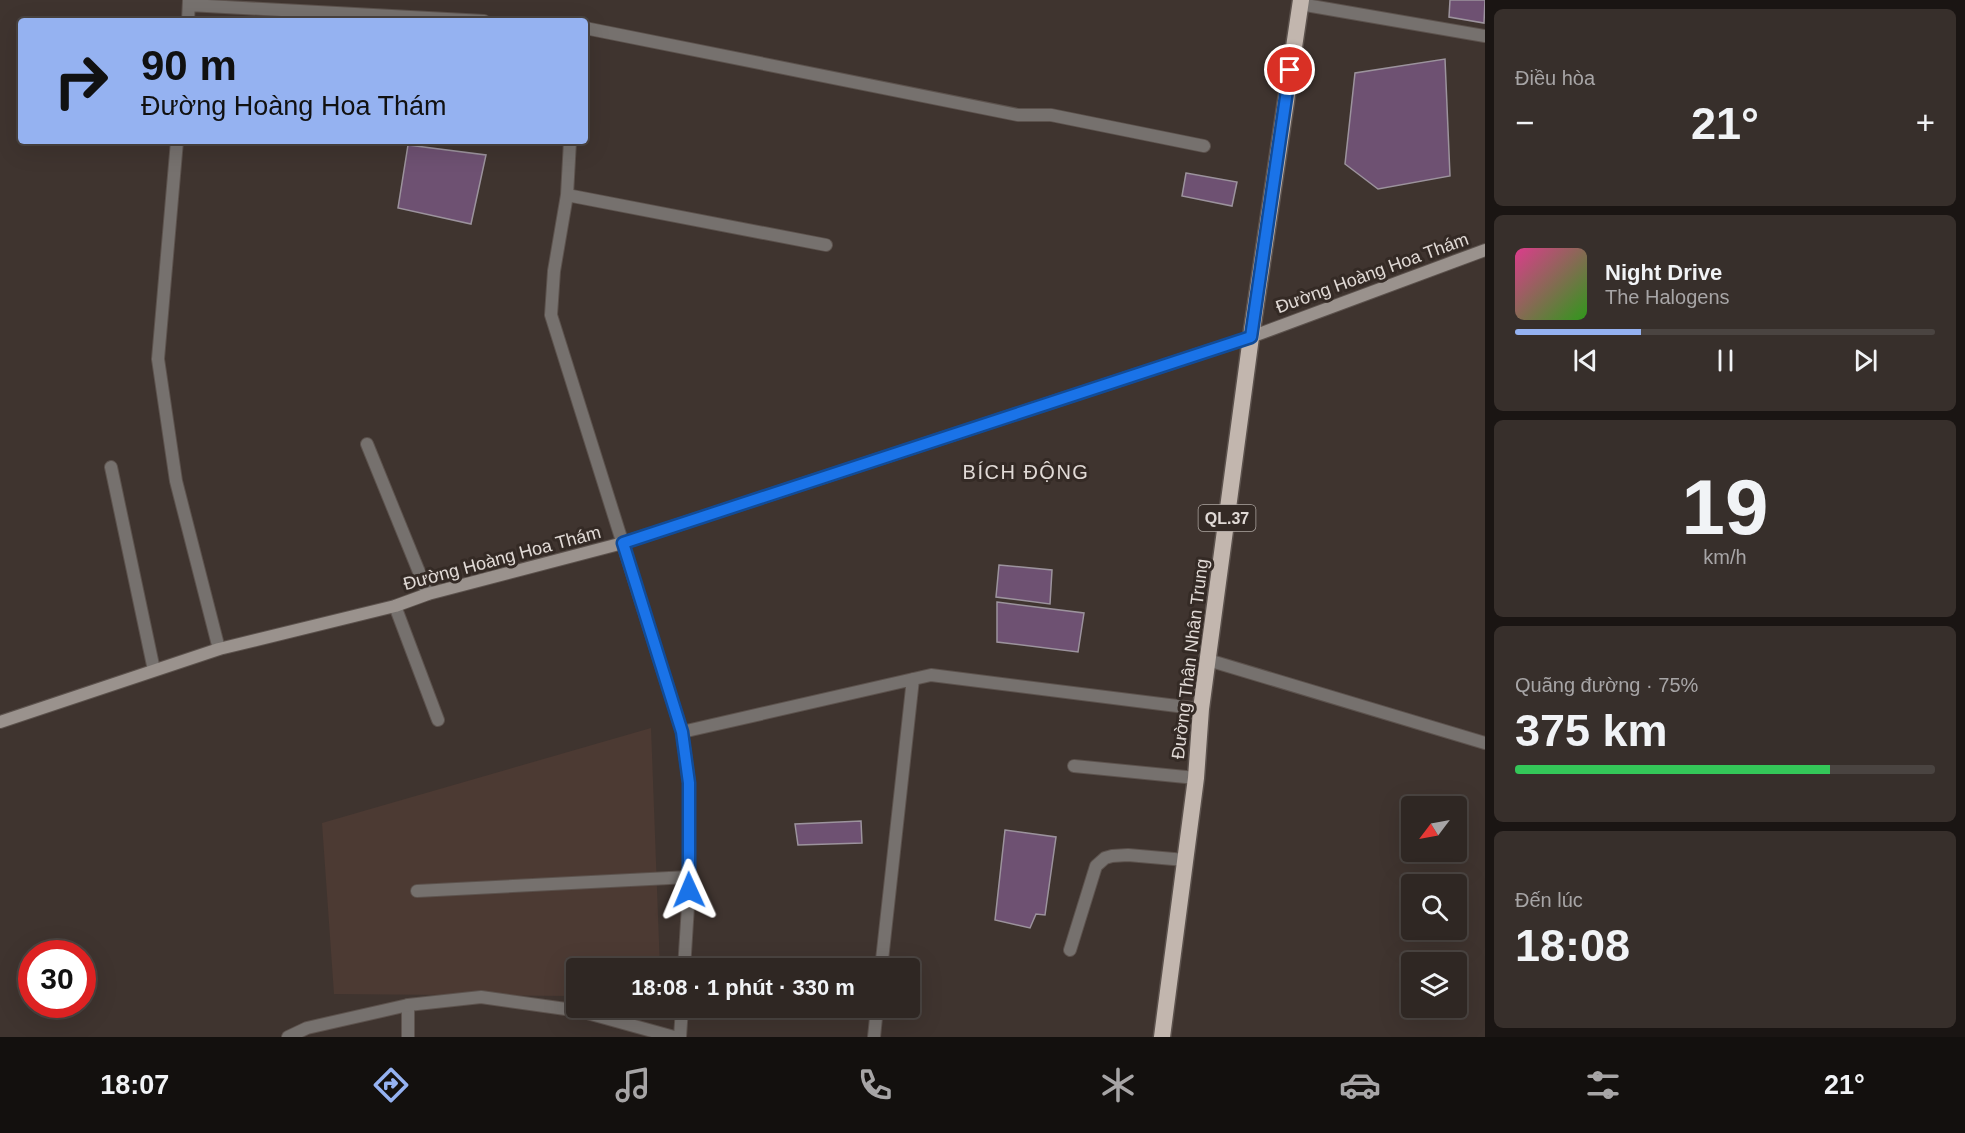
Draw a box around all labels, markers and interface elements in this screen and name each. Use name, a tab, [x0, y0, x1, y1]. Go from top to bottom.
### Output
icon: right	[42, 42, 120, 120]
text: 90 m	[141, 42, 237, 89]
pin	[1264, 44, 1315, 95]
icon: arrive	[1273, 53, 1306, 86]
text: Điều hòa	[1515, 67, 1595, 89]
text: Đường Hoàng Hoa Thám	[141, 91, 446, 121]
text: 21°	[1691, 98, 1759, 149]
text: −	[1515, 104, 1534, 141]
text: +	[1916, 104, 1935, 141]
street label: Đường Hoàng Hoa Thám	[1273, 229, 1471, 317]
text: Night Drive	[1605, 260, 1722, 285]
text: The Halogens	[1605, 286, 1730, 308]
icon: previous	[1569, 344, 1602, 377]
icon: pause	[1709, 344, 1742, 377]
icon: next	[1849, 344, 1882, 377]
district label: BÍCH ĐỘNG	[963, 461, 1089, 483]
text: 19	[1682, 463, 1768, 551]
road number: QL.37	[1198, 505, 1256, 531]
street label: Đường Hoàng Hoa Thám	[401, 522, 603, 594]
text: km/h	[1703, 546, 1747, 568]
street label: Đường Thân Nhân Trung	[1168, 558, 1212, 760]
text: Quãng đường · 75%	[1515, 674, 1698, 696]
text: 375 km	[1515, 705, 1668, 756]
north arrow	[1401, 796, 1467, 862]
map controls	[1401, 796, 1467, 1018]
position arrow	[657, 858, 721, 922]
button: search	[1401, 874, 1467, 940]
text: Đến lúc	[1515, 889, 1583, 911]
text: 18:08	[1515, 920, 1630, 971]
speed limit sign: 30	[18, 940, 96, 1018]
button: layers	[1401, 952, 1467, 1018]
text: 18:08 · 1 phút · 330 m	[631, 975, 855, 1000]
icon: directions	[370, 1064, 412, 1106]
icon: music	[612, 1064, 654, 1106]
icon: phone	[854, 1064, 896, 1106]
icon: climate	[1097, 1064, 1139, 1106]
icon: car	[1339, 1064, 1381, 1106]
icon: filters	[1582, 1064, 1624, 1106]
text: 18:07	[100, 1070, 169, 1100]
text: 21°	[1824, 1070, 1865, 1100]

